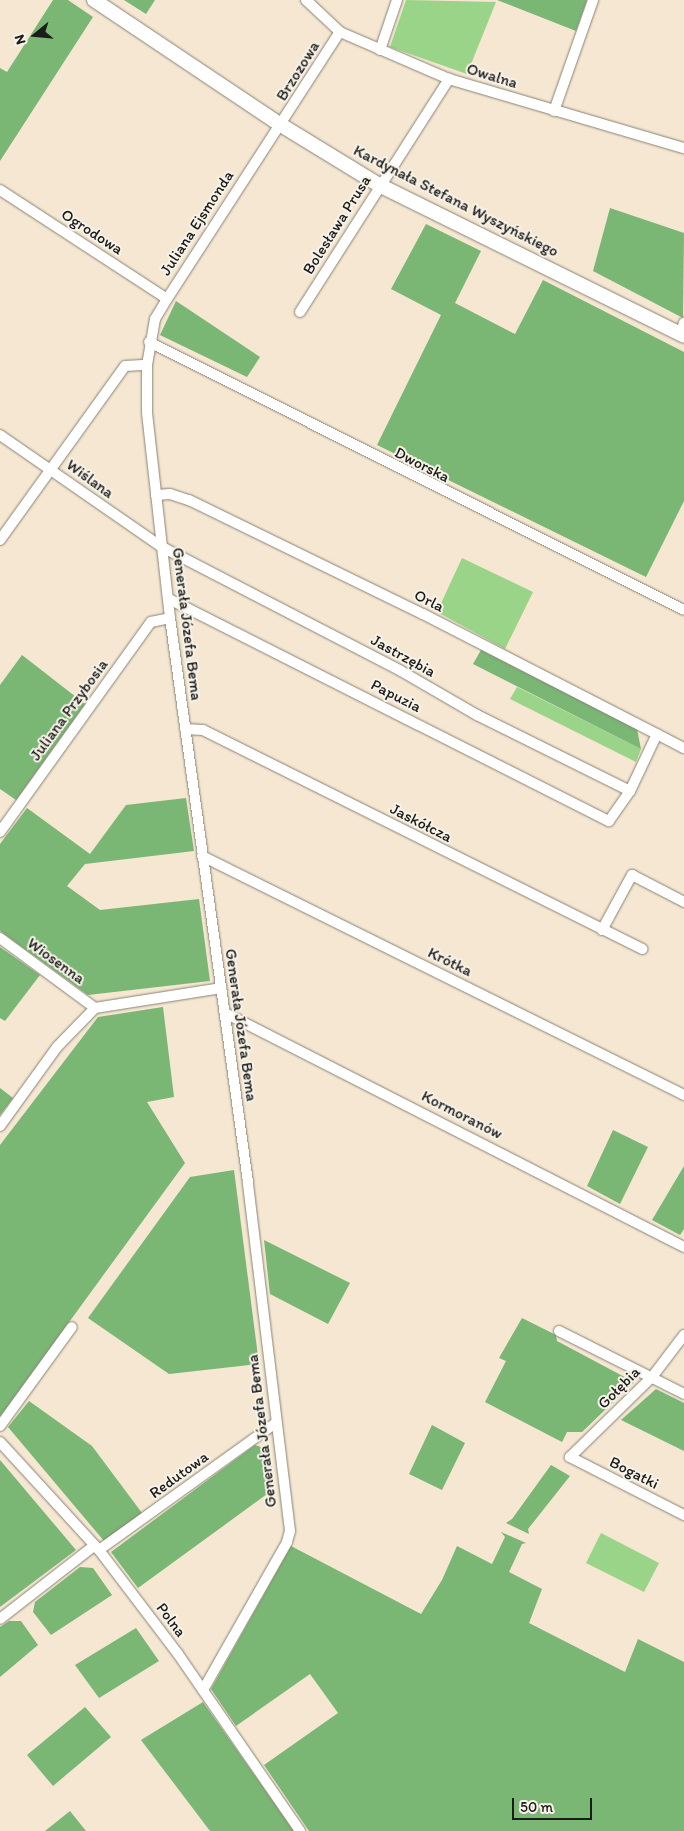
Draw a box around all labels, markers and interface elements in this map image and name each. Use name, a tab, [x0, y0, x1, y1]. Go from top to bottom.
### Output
north arrow	[10, 10, 60, 60]
text: N	[11, 33, 30, 47]
street label: Brzozowa	[272, 38, 324, 104]
street label: Owalna	[464, 59, 520, 93]
street label: Kardynała Stefana Wyszyńskiego	[350, 141, 562, 261]
street label: Juliana Ejsmonda	[156, 167, 238, 279]
street label: Bolesława Prusa	[299, 172, 375, 278]
street label: Ogrodowa	[57, 205, 127, 259]
street label: Dworska	[391, 443, 453, 487]
street label: Wiślana	[62, 455, 118, 503]
street label: Generała Józefa Bema	[168, 547, 206, 701]
street label: Orla	[411, 586, 447, 616]
street label: Jastrzębia	[367, 630, 439, 682]
street label: Juliana Przybosia	[26, 656, 112, 764]
street label: Papuzia	[368, 675, 424, 717]
street label: Jaskółcza	[387, 799, 455, 847]
street label: Wiosenna	[23, 934, 89, 988]
street label: Krótka	[425, 943, 475, 981]
street label: Generała Józefa Bema	[221, 948, 261, 1102]
street label: Kormoranów	[418, 1086, 506, 1144]
street label: Generała Józefa Bema	[243, 1354, 281, 1508]
street label: Gołębia	[594, 1363, 644, 1413]
street label: Redutowa	[146, 1447, 212, 1503]
street label: Bogatki	[606, 1452, 662, 1494]
street label: Polna	[152, 1599, 190, 1641]
scale bar	[514, 1788, 594, 1820]
text: 50 m	[520, 1798, 553, 1816]

